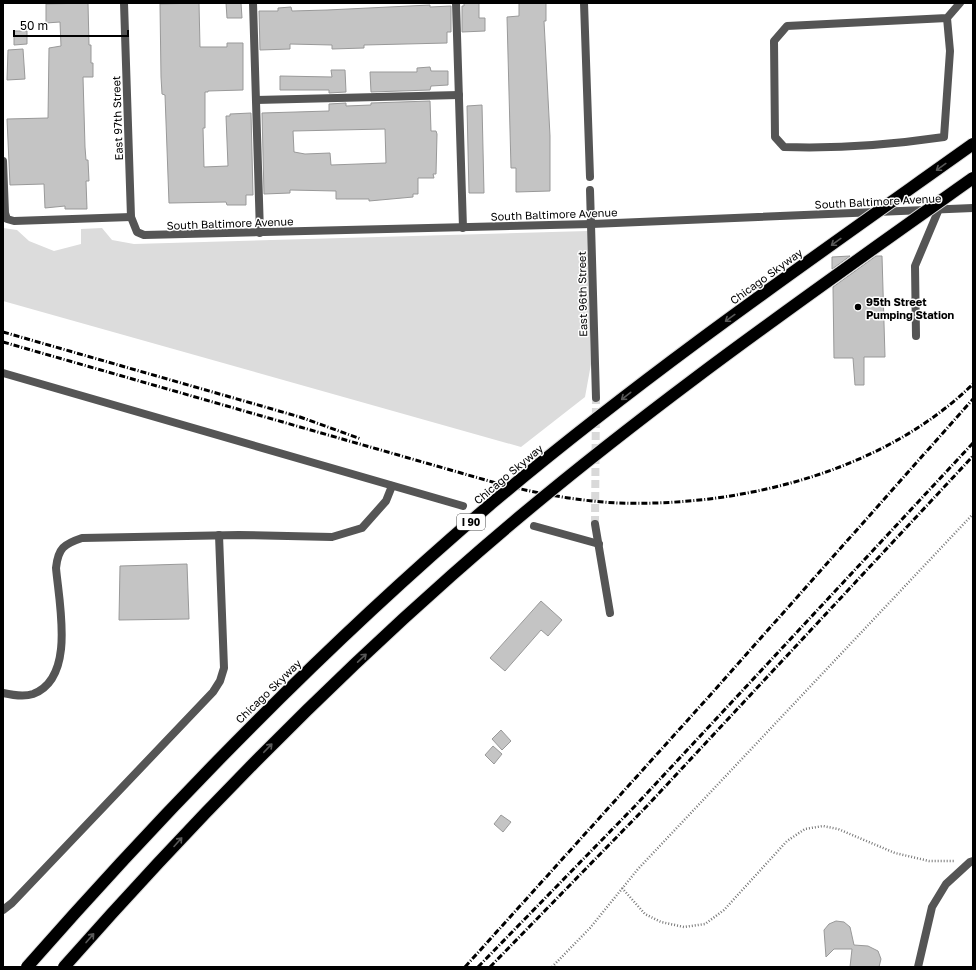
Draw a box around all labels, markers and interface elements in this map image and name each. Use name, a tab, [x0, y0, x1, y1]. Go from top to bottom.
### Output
scale bar	[14, 12, 128, 38]
text: 50 m	[20, 18, 48, 33]
street label: East 97th Street	[109, 75, 125, 161]
one-way arrow	[936, 163, 947, 171]
street label: South Baltimore Avenue	[814, 191, 942, 211]
street label: South Baltimore Avenue	[490, 205, 618, 223]
street label: South Baltimore Avenue	[166, 214, 294, 232]
one-way arrow	[830, 238, 841, 246]
street label: Chicago Skyway	[727, 245, 805, 307]
street label: East 96th Street	[575, 251, 589, 337]
place label: 95th Street Pumping Station	[866, 295, 955, 321]
marker: 95th Street Pumping Station	[853, 302, 863, 312]
one-way arrow	[725, 314, 736, 322]
one-way arrow	[620, 391, 631, 400]
street label: Chicago Skyway	[471, 441, 545, 507]
road number: I 90	[457, 514, 485, 530]
one-way arrow	[357, 653, 367, 663]
street label: Chicago Skyway	[233, 656, 303, 726]
one-way arrow	[263, 743, 273, 753]
one-way arrow	[173, 836, 182, 847]
one-way arrow	[86, 933, 95, 943]

